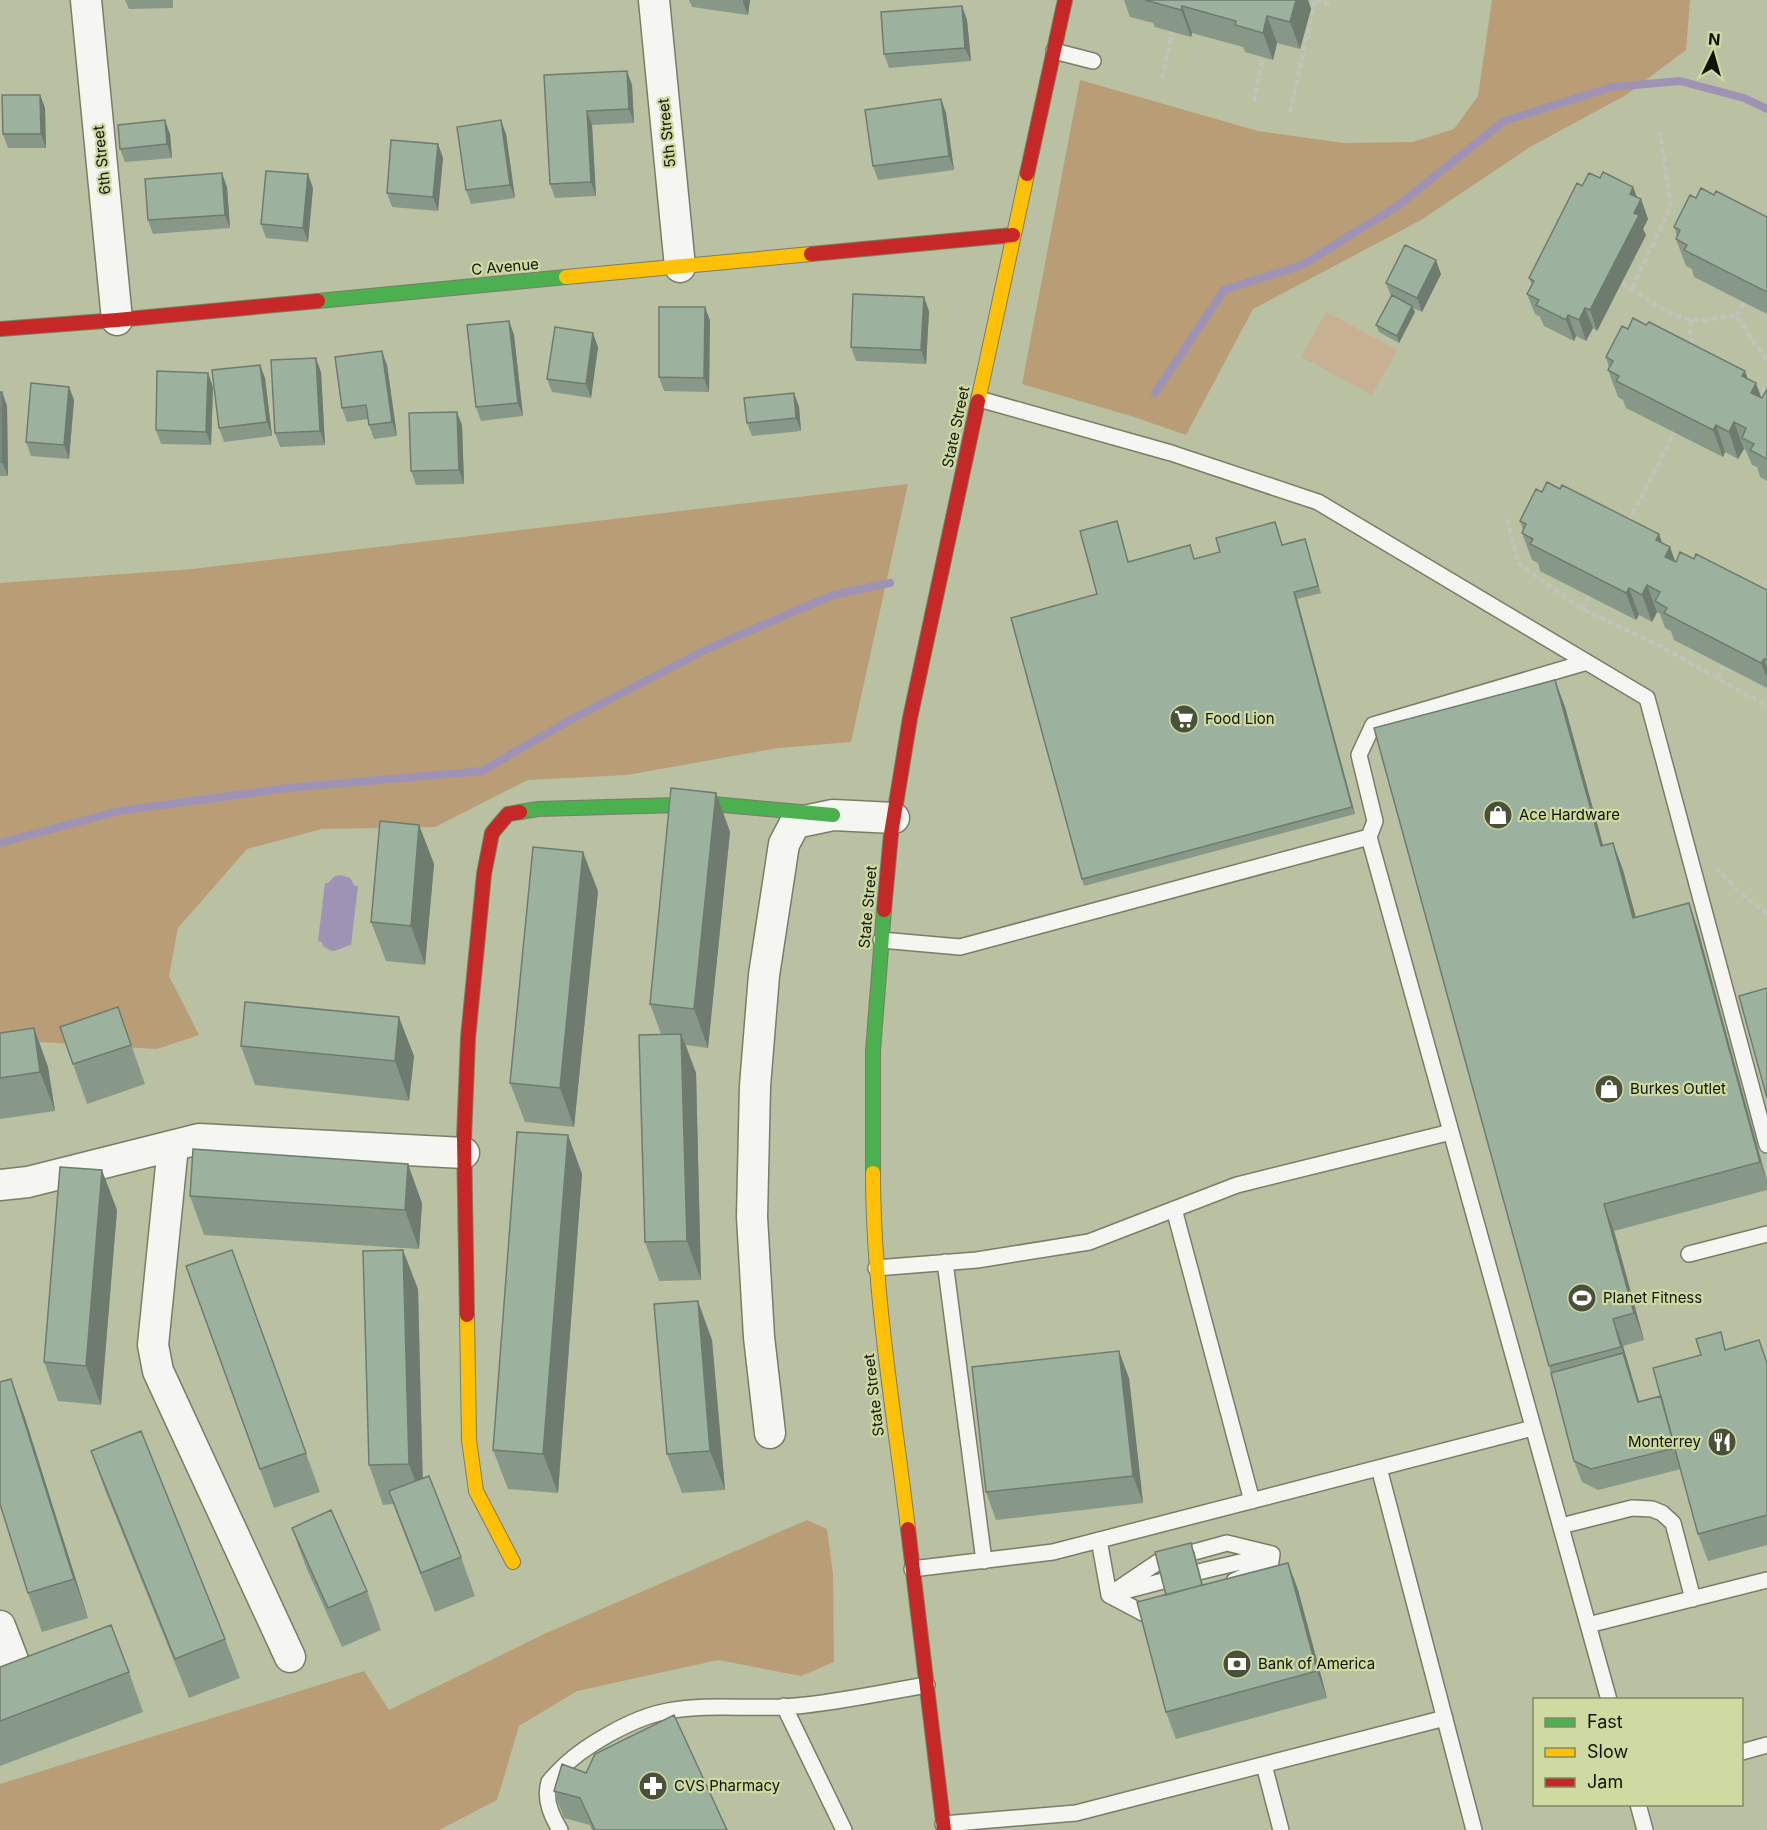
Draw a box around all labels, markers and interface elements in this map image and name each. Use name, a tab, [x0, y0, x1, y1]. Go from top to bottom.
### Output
north arrow	[1683, 24, 1743, 84]
text: N	[1707, 29, 1721, 50]
street label: 5th Street	[653, 97, 680, 169]
street label: 6th Street	[88, 124, 115, 196]
street label: C Avenue	[470, 254, 540, 279]
street label: State Street	[938, 384, 973, 470]
supermarket icon: Food Lion	[1168, 703, 1200, 735]
place label: Food Lion	[1205, 709, 1275, 728]
shop icon: Ace Hardware	[1482, 799, 1514, 831]
place label: Ace Hardware	[1519, 805, 1620, 824]
street label: State Street	[854, 865, 881, 949]
shop icon: Burkes Outlet	[1593, 1073, 1625, 1105]
place label: Burkes Outlet	[1630, 1079, 1726, 1098]
sports icon: Planet Fitness	[1566, 1282, 1598, 1314]
place label: Planet Fitness	[1603, 1288, 1702, 1307]
street label: State Street	[859, 1353, 888, 1437]
restaurant icon: Monterrey	[1706, 1426, 1738, 1458]
place label: Monterrey	[1628, 1432, 1702, 1451]
bank icon: Bank of America	[1221, 1648, 1253, 1680]
place label: Bank of America	[1258, 1654, 1375, 1673]
legend	[1533, 1698, 1743, 1806]
text: Fast	[1587, 1711, 1623, 1732]
text: Slow	[1587, 1741, 1628, 1762]
pharmacy icon: CVS Pharmacy	[637, 1770, 669, 1802]
text: Jam	[1587, 1771, 1623, 1792]
place label: CVS Pharmacy	[674, 1776, 781, 1795]

